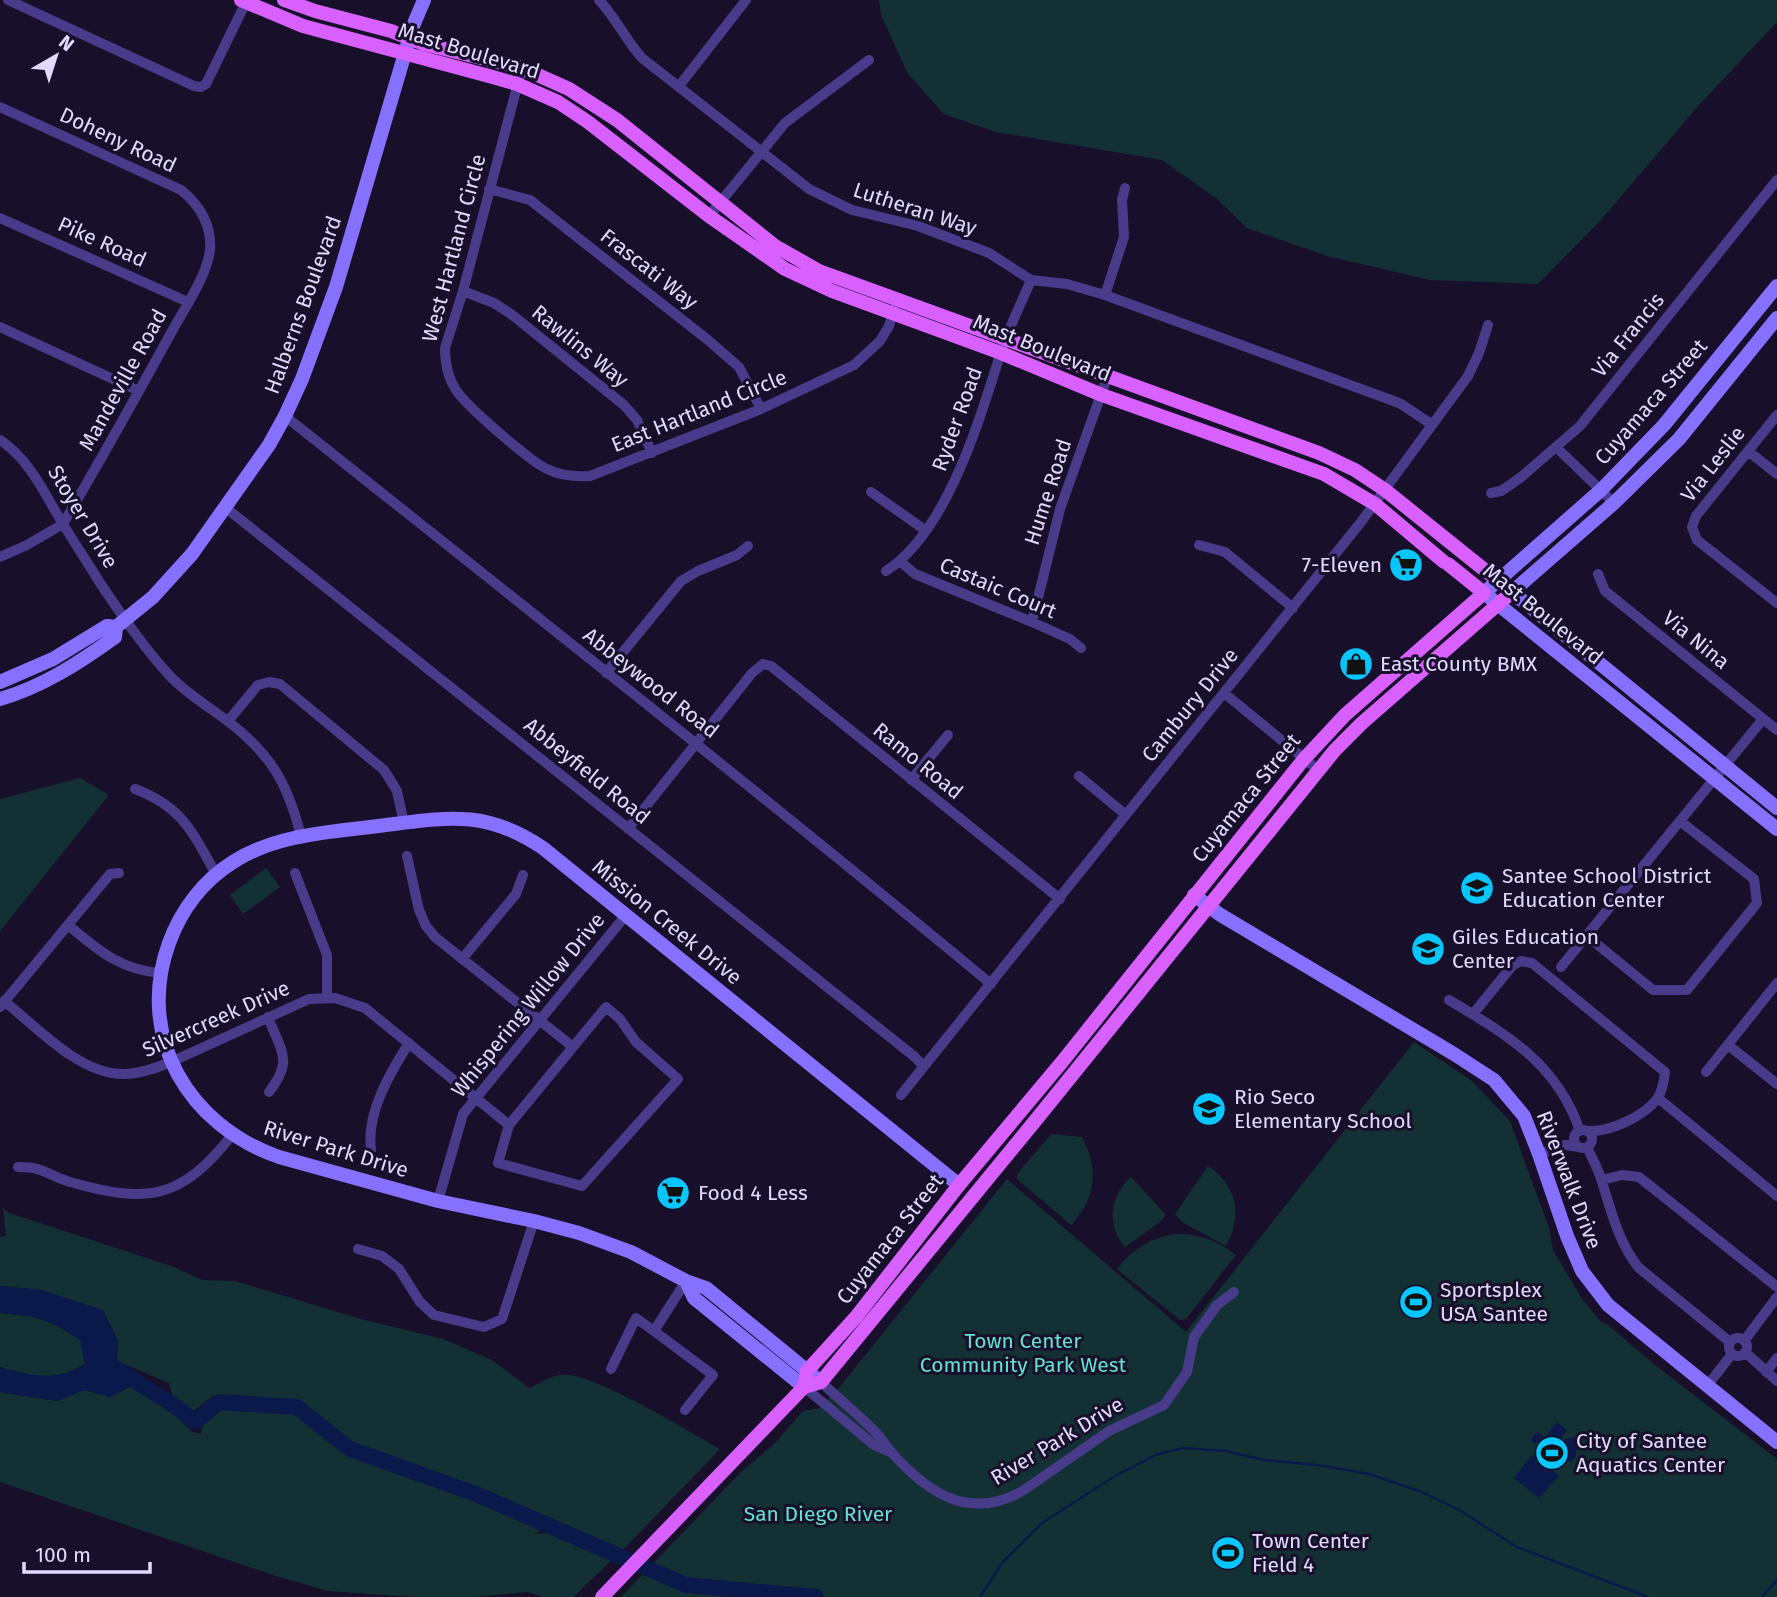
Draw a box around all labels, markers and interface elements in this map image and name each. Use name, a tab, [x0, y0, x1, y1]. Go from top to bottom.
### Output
street label: Mast Boulevard	[395, 17, 543, 85]
north arrow	[21, 21, 91, 91]
text: N	[54, 30, 79, 56]
street label: Doheny Road	[55, 102, 181, 178]
street label: West Hartland Circle	[416, 151, 492, 345]
street label: Lutheran Way	[850, 177, 981, 241]
street label: Pike Road	[54, 211, 150, 273]
street label: Halberns Boulevard	[259, 212, 347, 398]
street label: Frascati Way	[595, 223, 703, 315]
street label: Via Francis	[1586, 287, 1670, 382]
street label: Rawlins Way	[526, 299, 634, 393]
street label: Mandeville Road	[73, 305, 173, 455]
street label: Mast Boulevard	[969, 308, 1115, 388]
street label: Cuyamaca Street	[1589, 333, 1713, 470]
street label: Ryder Road	[926, 363, 988, 475]
street label: East Hartland Circle	[607, 364, 791, 458]
street label: Via Leslie	[1675, 421, 1751, 507]
street label: Hume Road	[1019, 436, 1077, 548]
street label: Stoyer Drive	[42, 461, 124, 573]
supermarket icon: 7-Eleven	[1387, 546, 1425, 584]
street label: Castaic Court	[936, 552, 1061, 624]
place label: 7-Eleven	[1302, 552, 1382, 578]
street label: Mast Boulevard	[1478, 558, 1608, 670]
street label: Via Nina	[1657, 605, 1735, 675]
street label: Abbeywood Road	[578, 622, 724, 744]
street label: Cambury Drive	[1136, 643, 1244, 767]
shop icon: East County BMX	[1337, 645, 1375, 683]
place label: East County BMX	[1380, 651, 1538, 677]
street label: Abbeyfield Road	[519, 712, 655, 830]
street label: Ramo Road	[868, 717, 968, 805]
street label: Cuyamaca Street	[1186, 728, 1306, 868]
street label: Mission Creek Drive	[587, 854, 747, 990]
place label: Santee School District Education Center	[1502, 863, 1712, 913]
school or university icon: Santee School District Education Center	[1458, 869, 1496, 907]
street label: Whispering Willow Drive	[446, 908, 610, 1102]
place label: Giles Education Center	[1452, 924, 1599, 974]
school or university icon: Giles Education Center	[1409, 930, 1447, 968]
street label: Silvercreek Drive	[138, 975, 294, 1063]
place label: Rio Seco Elementary School	[1234, 1084, 1412, 1134]
school or university icon: Rio Seco Elementary School	[1190, 1090, 1228, 1128]
street label: Riverwalk Drive	[1531, 1107, 1607, 1253]
street label: River Park Drive	[260, 1115, 412, 1183]
street label: Cuyamaca Street	[831, 1168, 949, 1309]
supermarket icon: Food 4 Less	[654, 1174, 692, 1212]
place label: Food 4 Less	[698, 1180, 808, 1206]
place label: Sportsplex USA Santee	[1440, 1277, 1548, 1327]
sports icon: Sportsplex USA Santee	[1397, 1283, 1435, 1321]
park label: Town Center Community Park West	[920, 1328, 1127, 1378]
street label: River Park Drive	[986, 1391, 1128, 1491]
place label: City of Santee Aquatics Center	[1576, 1428, 1725, 1478]
sports icon: City of Santee Aquatics Center	[1533, 1434, 1571, 1472]
park label: San Diego River	[744, 1501, 892, 1527]
place label: Town Center Field 4	[1252, 1528, 1369, 1578]
scale bar	[24, 1530, 150, 1574]
sports icon: Town Center Field 4	[1209, 1534, 1247, 1572]
text: 100 m	[35, 1542, 91, 1568]

